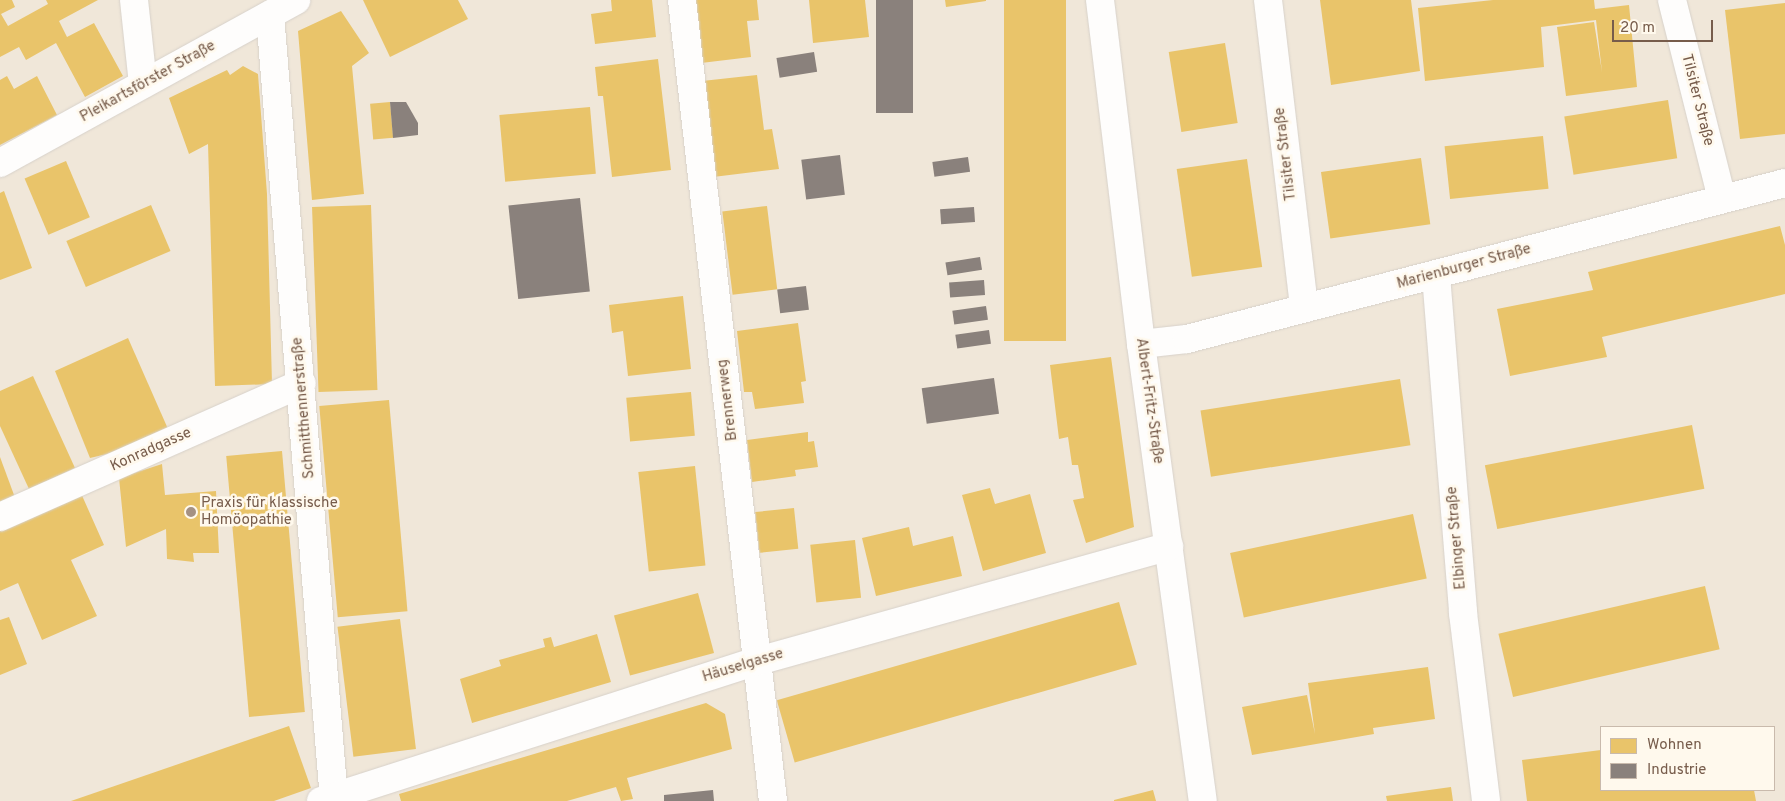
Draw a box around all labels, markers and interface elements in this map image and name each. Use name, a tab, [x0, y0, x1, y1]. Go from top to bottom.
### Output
scale bar	[1615, 10, 1716, 42]
text: 20 m	[1620, 19, 1655, 38]
street label: Pleikartsförster Straße	[77, 37, 219, 127]
street label: Tilsiter Straße	[1677, 52, 1717, 148]
street label: Tilsiter Straße	[1271, 106, 1301, 202]
street label: Marienburger Straße	[1395, 240, 1533, 294]
street label: Schmitthennerstraße	[289, 336, 319, 480]
street label: Albert-Fritz-Straße	[1131, 337, 1167, 465]
street label: Brennerweg	[714, 358, 742, 442]
street label: Konradgasse	[108, 424, 194, 476]
street label: Elbinger Straße	[1444, 486, 1470, 590]
place label: Praxis für klassische Homöopathie	[201, 494, 338, 529]
marker: Praxis für klassische Homöopathie	[185, 506, 197, 518]
street label: Häuselgasse	[700, 645, 786, 687]
legend	[1600, 726, 1775, 791]
text: Wohnen	[1647, 736, 1702, 755]
text: Industrie	[1647, 761, 1706, 780]

